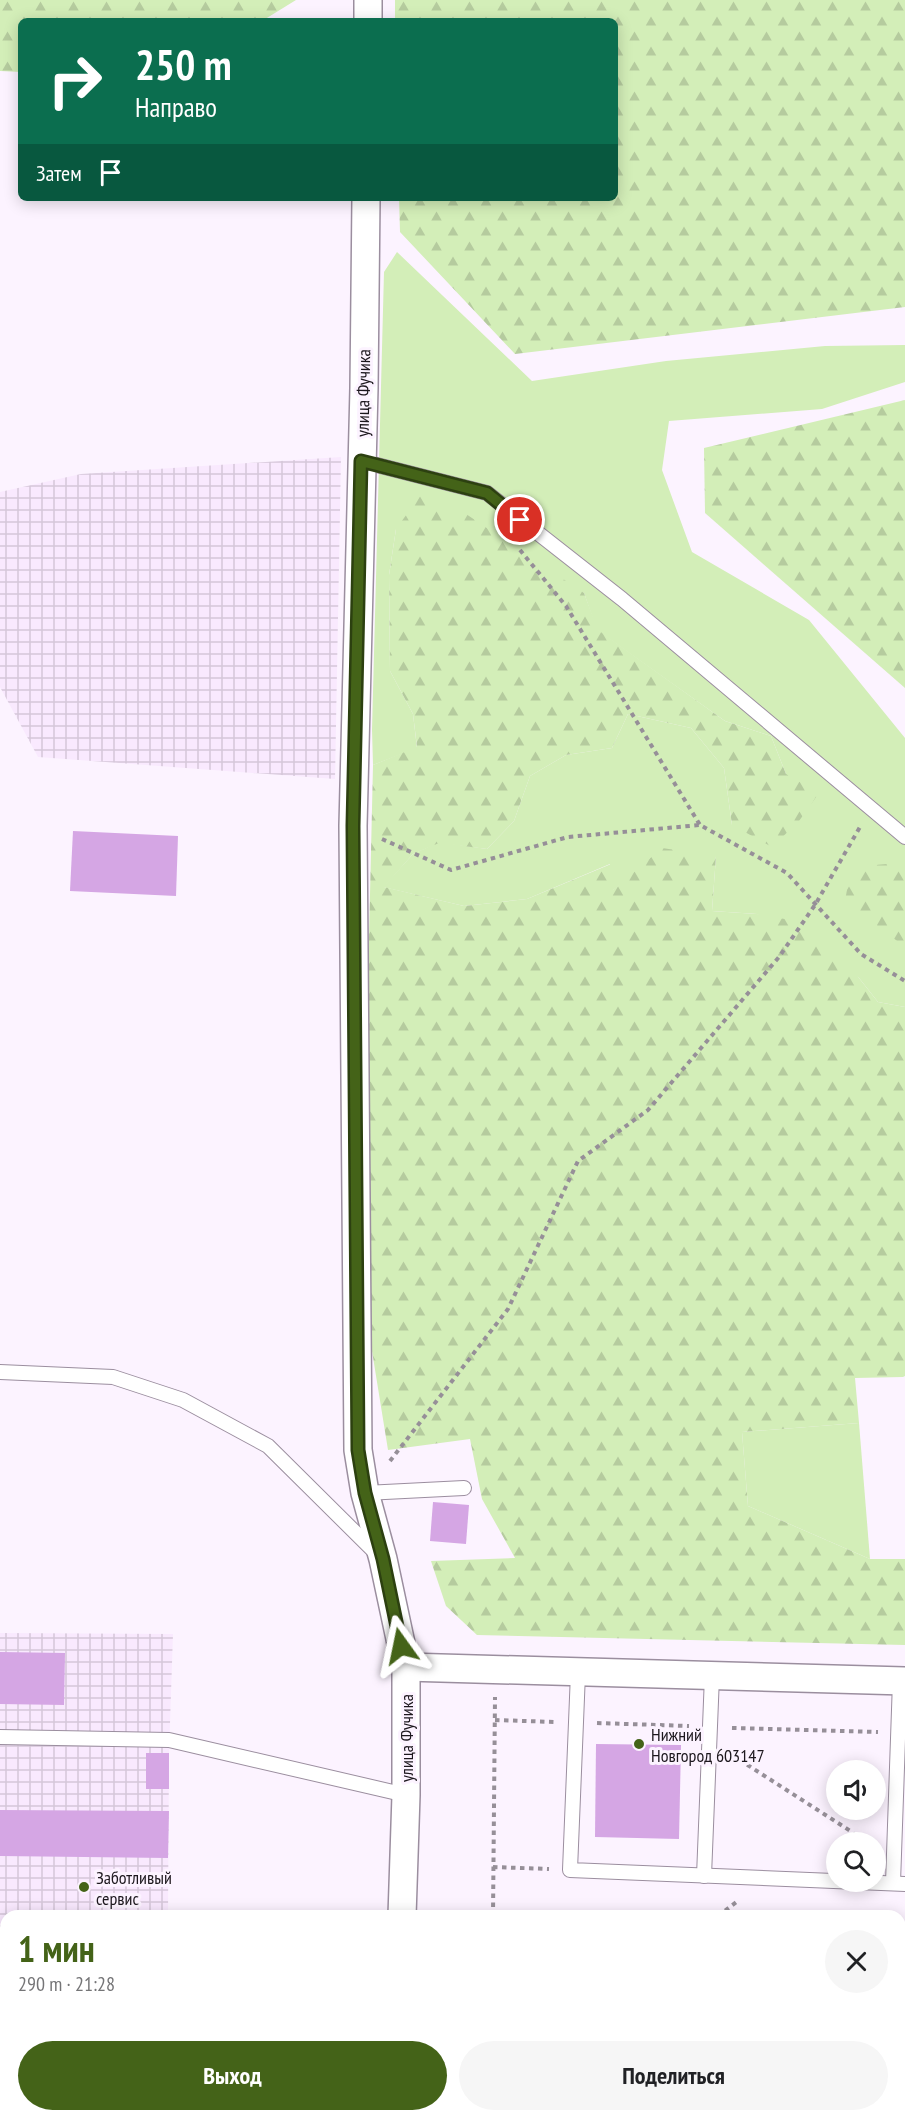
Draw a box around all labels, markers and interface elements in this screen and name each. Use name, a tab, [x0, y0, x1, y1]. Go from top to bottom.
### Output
text: 250 m	[135, 37, 232, 92]
icon: right	[36, 42, 114, 120]
text: Направо	[135, 90, 217, 124]
icon: arrive	[94, 156, 127, 189]
text: Затем	[36, 159, 82, 187]
street label: улица Фучика	[351, 349, 375, 437]
pin	[494, 494, 545, 545]
icon: arrive	[503, 503, 536, 536]
position arrow	[369, 1614, 433, 1678]
street label: улица Фучика	[395, 1694, 418, 1782]
place label: Нижний Новгород 603147	[651, 1723, 765, 1767]
marker: Нижний Новгород 603147	[632, 1737, 646, 1751]
map controls	[826, 1760, 886, 1892]
button: sound	[826, 1760, 886, 1820]
button: search	[826, 1832, 886, 1892]
place label: Заботливый сервис	[96, 1866, 172, 1910]
marker: Заботливый сервис	[77, 1880, 91, 1894]
text: 1 мин	[18, 1925, 95, 1972]
button: close	[825, 1930, 888, 1993]
text: 290 m · 21:28	[18, 1971, 115, 1997]
button: Выход	[18, 2041, 447, 2110]
button: Поделиться	[459, 2041, 888, 2110]

